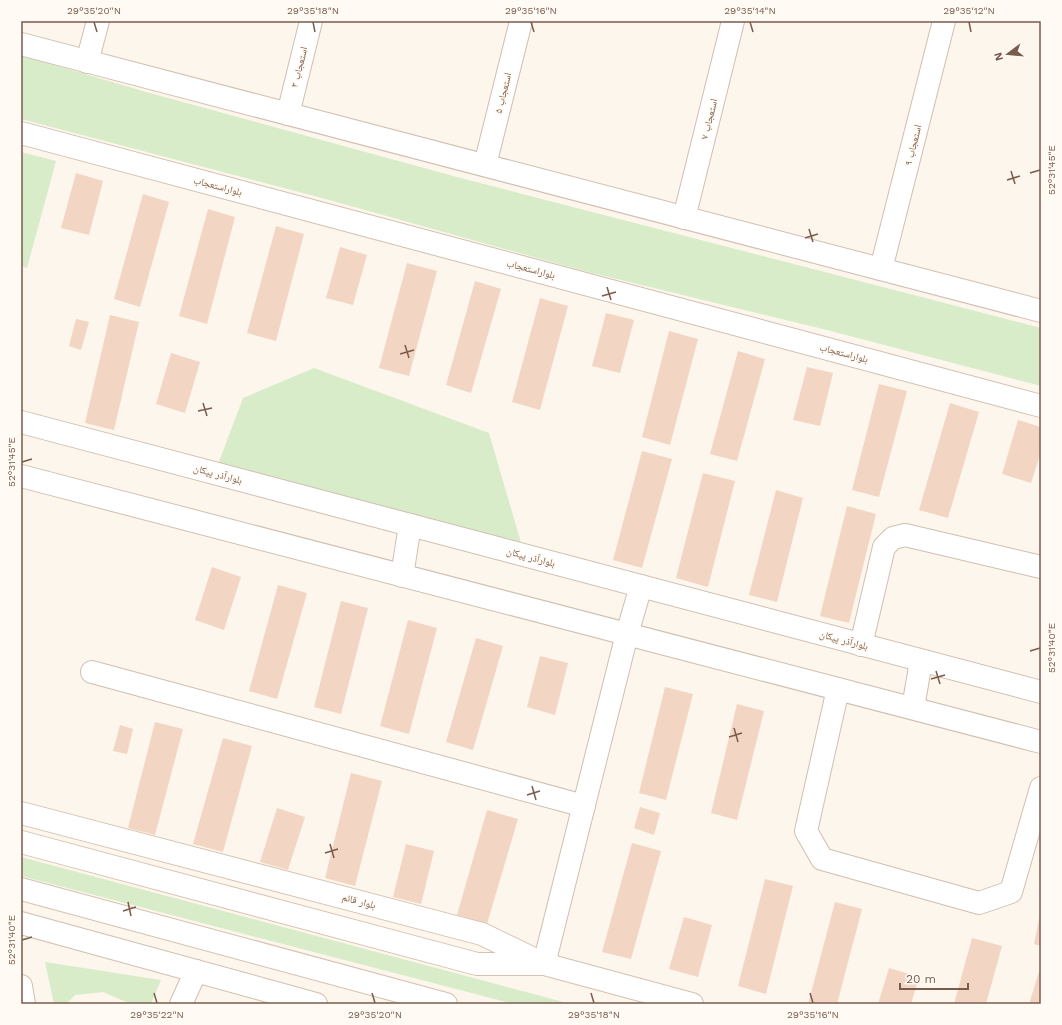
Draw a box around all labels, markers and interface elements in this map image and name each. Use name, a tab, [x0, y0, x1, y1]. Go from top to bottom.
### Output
text: 29°35'20"N	[67, 5, 121, 16]
text: 29°35'18"N	[287, 5, 339, 16]
text: 29°35'16"N	[505, 5, 557, 16]
text: 29°35'14"N	[724, 5, 776, 16]
text: 29°35'12"N	[943, 5, 995, 16]
north arrow	[988, 34, 1028, 74]
street label: استعجاب ۳	[289, 46, 310, 89]
text: N	[991, 51, 1006, 62]
street label: استعجاب ۵	[493, 72, 514, 115]
street label: استعجاب ۷	[699, 98, 720, 141]
street label: استعجاب ۹	[903, 124, 924, 167]
text: 52°31'45"E	[1046, 145, 1057, 195]
street label: بلواراستعجاب	[192, 174, 244, 198]
street label: بلواراستعجاب	[505, 257, 557, 281]
street label: بلواراستعجاب	[818, 341, 870, 365]
text: 52°31'45"E	[6, 437, 17, 487]
street label: بلوارآذر پیکان	[192, 462, 244, 487]
street label: بلوارآذر پیکان	[505, 545, 557, 570]
text: 52°31'40"E	[1046, 623, 1057, 673]
street label: بلوارآذر پیکان	[818, 628, 870, 653]
street label: بلوار قائم	[340, 891, 377, 913]
text: 52°31'40"E	[6, 915, 17, 965]
scale bar	[900, 965, 968, 991]
text: 20 m	[906, 972, 936, 986]
text: 29°35'22"N	[130, 1009, 184, 1020]
text: 29°35'20"N	[348, 1009, 402, 1020]
text: 29°35'18"N	[568, 1009, 620, 1020]
text: 29°35'16"N	[787, 1009, 839, 1020]

